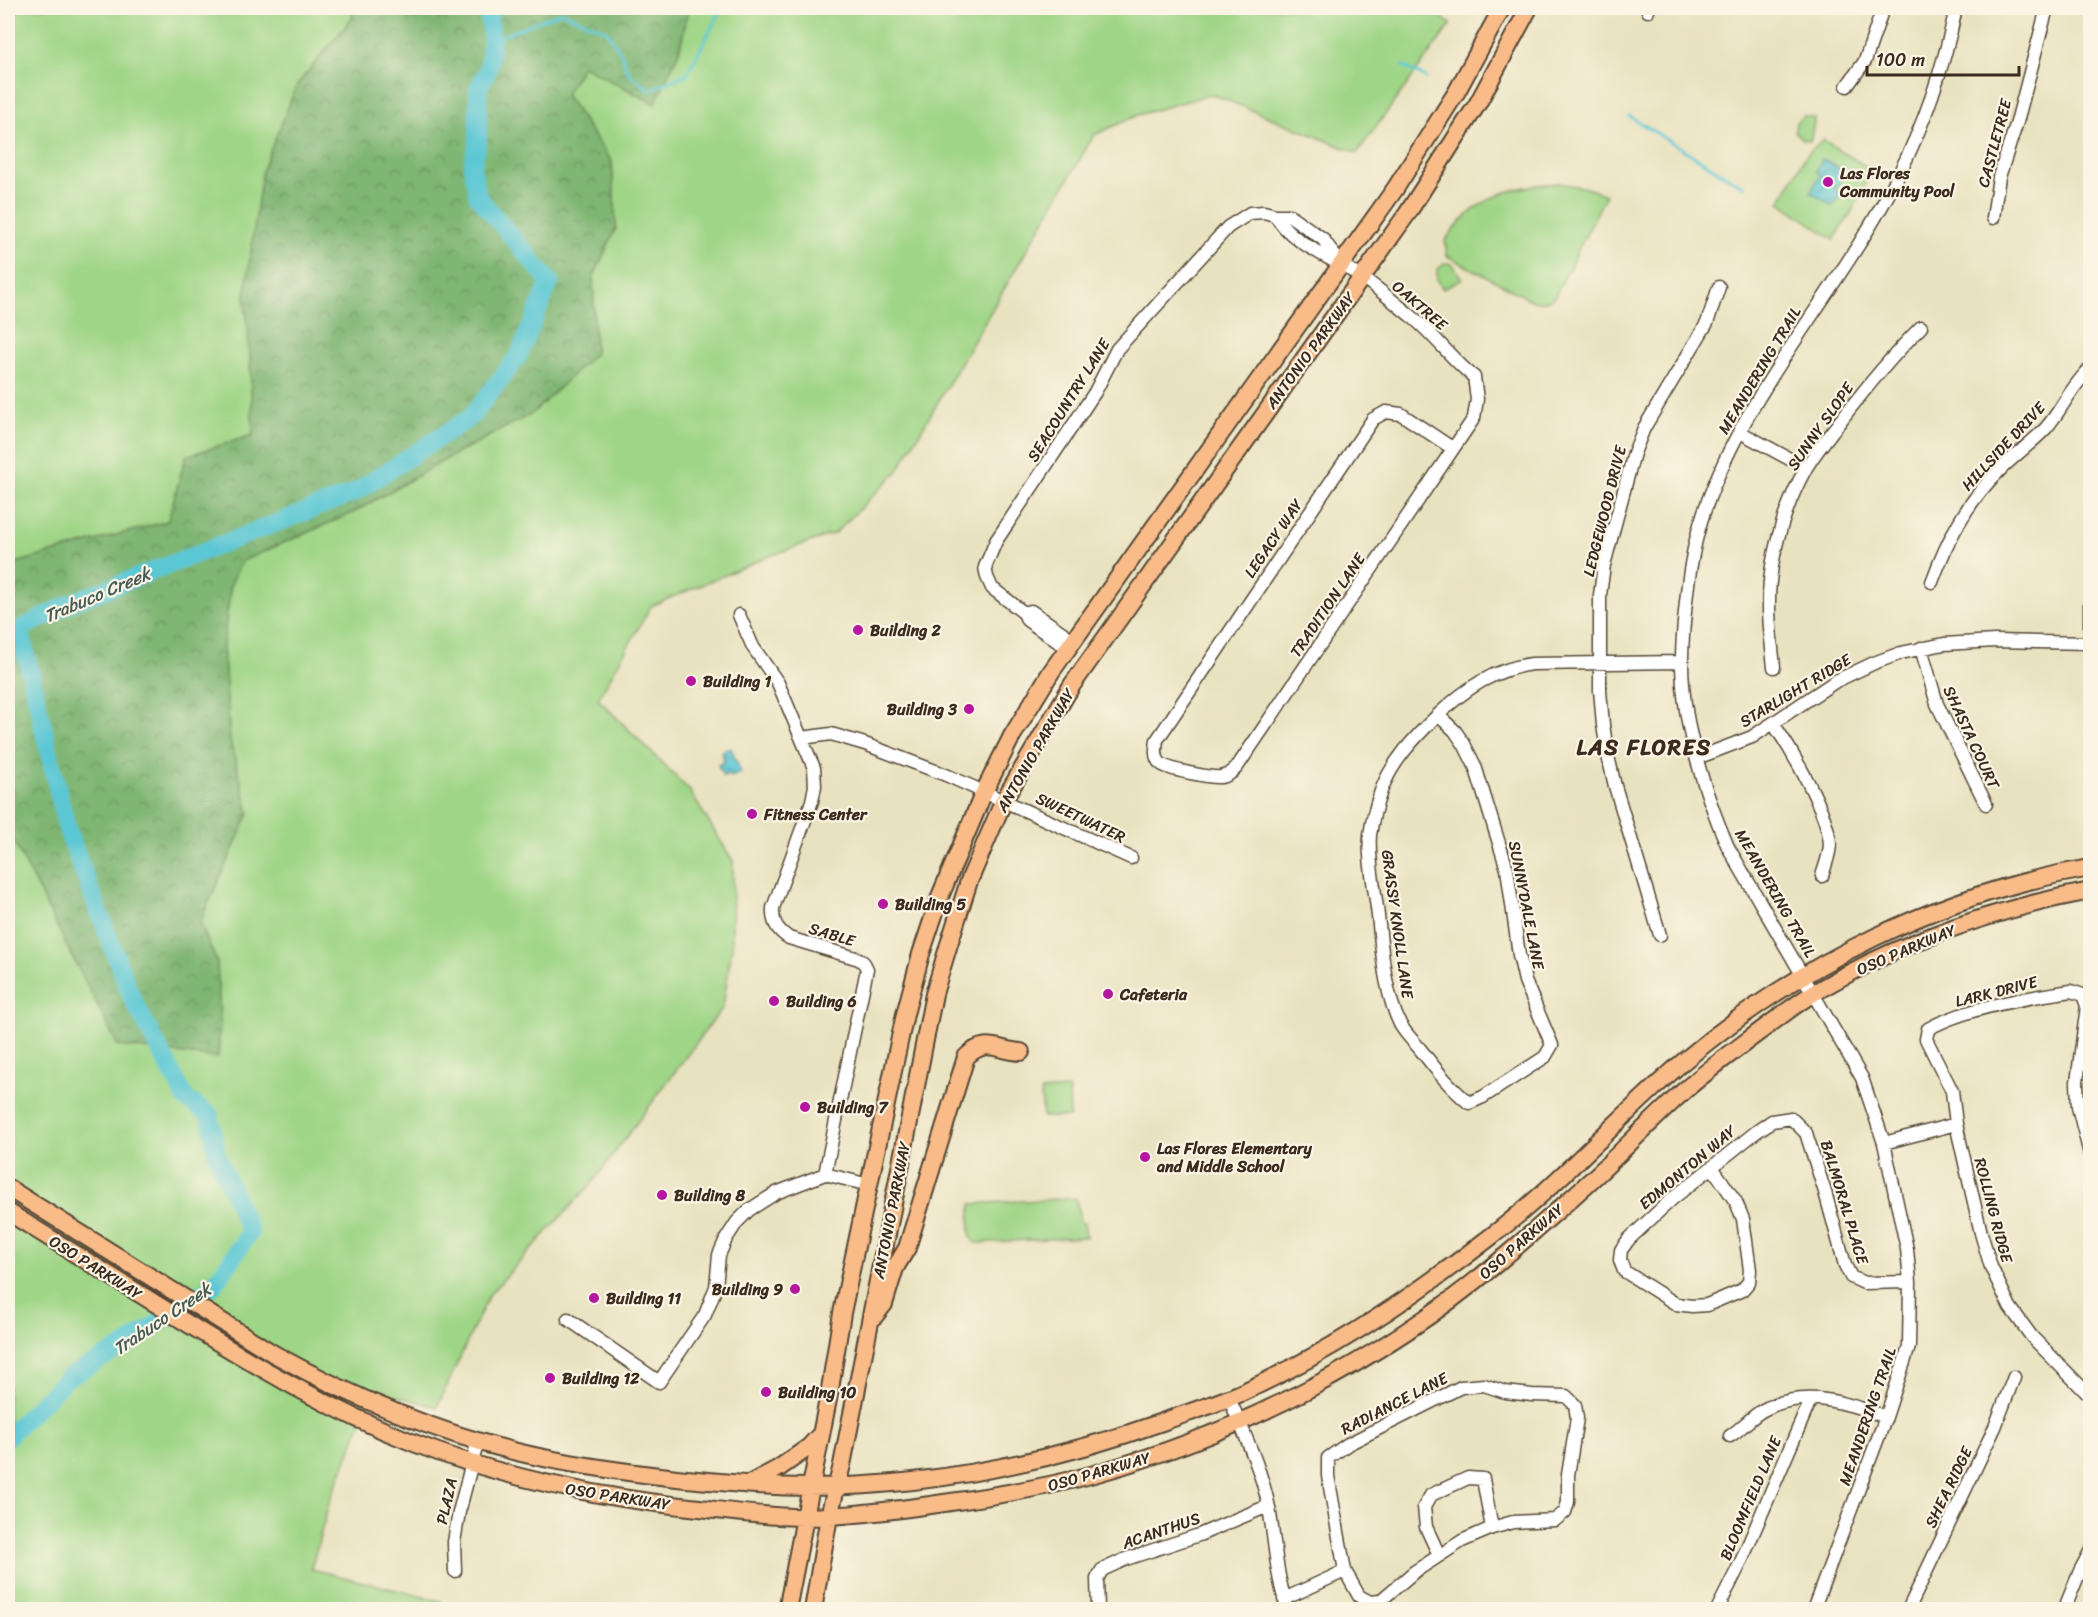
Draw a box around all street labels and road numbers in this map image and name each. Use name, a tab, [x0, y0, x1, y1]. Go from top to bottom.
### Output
street label: CASTLETREE	[1969, 95, 2020, 191]
street label: OAKTREE	[1385, 273, 1455, 339]
street label: ANTONIO PARKWAY	[1257, 284, 1364, 416]
street label: MEANDERING TRAIL	[1710, 300, 1809, 440]
street label: SEACOUNTRY LANE	[1019, 332, 1119, 468]
street label: SUNNY SLOPE	[1779, 375, 1862, 477]
street label: HILLSIDE DRIVE	[1954, 394, 2054, 498]
street label: LEDGEWOOD DRIVE	[1574, 441, 1635, 580]
street label: LEGACY WAY	[1236, 492, 1311, 584]
street label: TRADITION LANE	[1282, 546, 1374, 664]
street label: STARLIGHT RIDGE	[1734, 645, 1858, 735]
street label: SHASTA COURT	[1935, 681, 2009, 795]
street label: ANTONIO PARKWAY	[987, 682, 1083, 819]
street label: SWEETWATER	[1031, 784, 1131, 851]
street label: MEANDERING TRAIL	[1727, 823, 1825, 964]
street label: SUNNYDALE LANE	[1500, 838, 1553, 973]
street label: GRASSY KNOLL LANE	[1373, 848, 1422, 1001]
street label: SABLE	[805, 914, 860, 956]
street label: OSO PARKWAY	[1852, 915, 1961, 984]
street label: LARK DRIVE	[1952, 967, 2041, 1016]
street label: EDMONTON WAY	[1632, 1117, 1744, 1217]
street label: BALMORAL PLACE	[1812, 1136, 1878, 1269]
street label: ANTONIO PARKWAY	[864, 1138, 919, 1282]
street label: ROLLING RIDGE	[1966, 1154, 2022, 1267]
street label: OSO PARKWAY	[1472, 1196, 1571, 1287]
street label: OSO PARKWAY	[43, 1227, 148, 1308]
street label: MEANDERING TRAIL	[1830, 1342, 1905, 1489]
street label: RADIANCE LANE	[1335, 1363, 1454, 1443]
street label: BLOOMFIELD LANE	[1711, 1430, 1790, 1565]
street label: SHEA RIDGE	[1916, 1440, 1981, 1533]
street label: OSO PARKWAY	[1044, 1443, 1154, 1500]
street label: OSO PARKWAY	[563, 1474, 673, 1519]
street label: PLAZA	[427, 1475, 466, 1527]
street label: ACANTHUS	[1117, 1503, 1204, 1558]

